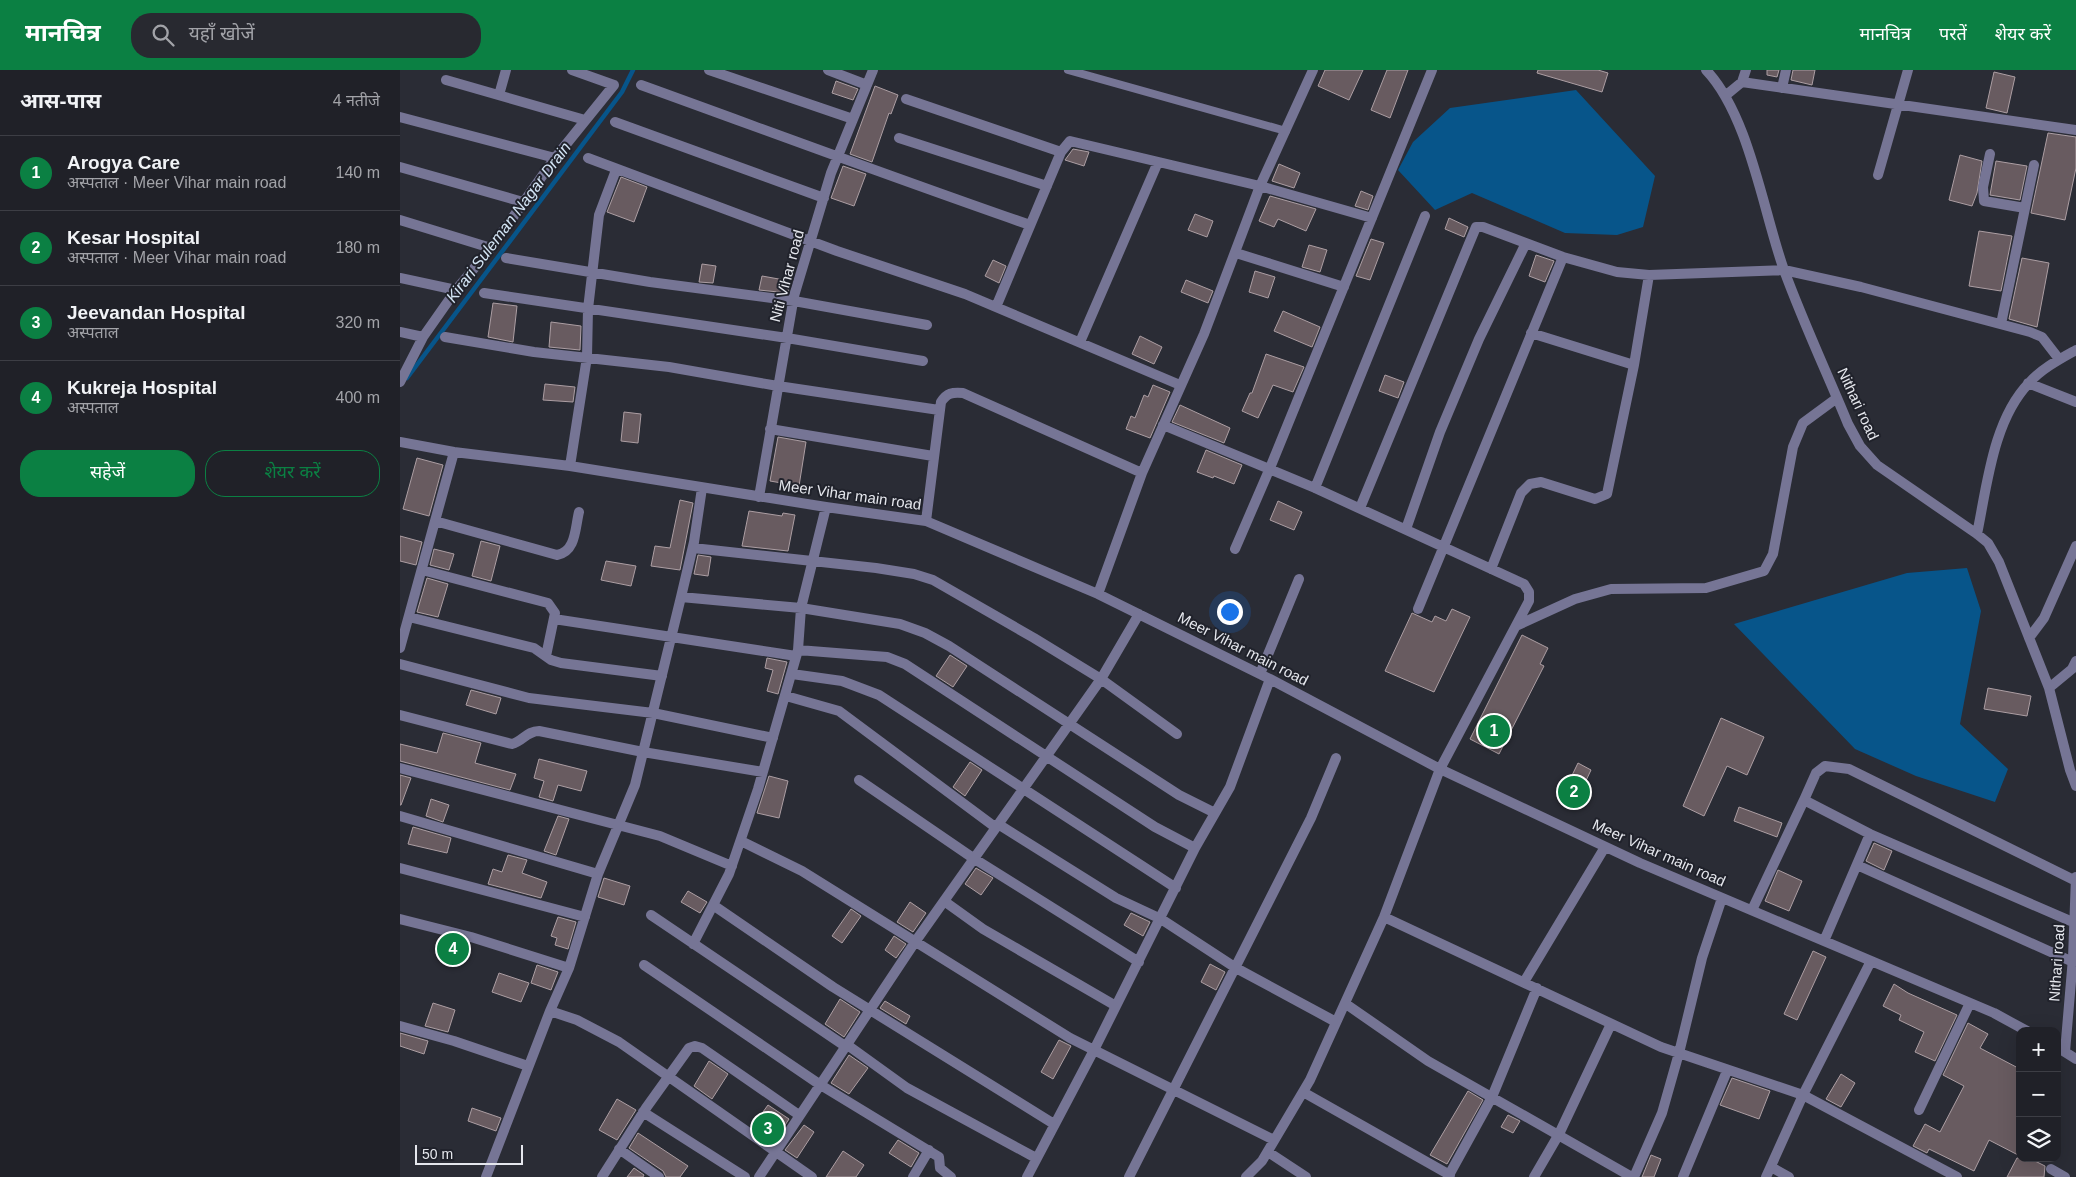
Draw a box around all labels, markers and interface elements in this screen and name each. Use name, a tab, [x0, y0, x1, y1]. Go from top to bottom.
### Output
search box	[131, 13, 481, 58]
text: मानचित्र	[25, 19, 101, 46]
icon: search	[149, 21, 177, 49]
text: यहाँ खोजें	[189, 23, 255, 44]
text: मानचित्र	[1859, 24, 1911, 44]
text: परतें	[1939, 24, 1967, 44]
text: शेयर करें	[1995, 24, 2051, 44]
text: आस-पास	[20, 89, 101, 112]
text: 4 नतीजे	[333, 92, 380, 109]
water label: Kirari Suleman Nagar Drain	[443, 139, 574, 306]
text: Arogya Care	[67, 152, 180, 173]
text: 1	[32, 164, 40, 181]
text: 140 m	[336, 164, 380, 181]
text: अस्पताल · Meer Vihar main road	[67, 174, 286, 191]
text: Kesar Hospital	[67, 227, 200, 248]
street label: Niti Vihar road	[766, 228, 807, 324]
text: 2	[32, 239, 40, 256]
text: 180 m	[336, 239, 380, 256]
text: अस्पताल · Meer Vihar main road	[67, 249, 286, 266]
text: Jeevandan Hospital	[67, 302, 245, 323]
text: 3	[32, 314, 40, 331]
text: 320 m	[336, 314, 380, 331]
text: अस्पताल	[67, 324, 119, 341]
street label: Nithari road	[1834, 365, 1883, 443]
text: Kukreja Hospital	[67, 377, 217, 398]
text: 4	[32, 389, 40, 406]
text: 400 m	[336, 389, 380, 406]
text: अस्पताल	[67, 399, 119, 416]
button: सहेजें	[20, 450, 195, 497]
button: शेयर करें	[205, 450, 380, 497]
street label: Meer Vihar main road	[778, 476, 923, 513]
your location	[1217, 599, 1243, 625]
street label: Meer Vihar main road	[1175, 608, 1311, 689]
pin: 1	[1478, 712, 1510, 750]
pin: 2	[1558, 773, 1590, 811]
street label: Meer Vihar main road	[1590, 815, 1728, 890]
street label: Nithari road	[2045, 924, 2068, 1002]
pin: 4	[437, 930, 469, 968]
map controls	[2016, 1027, 2061, 1162]
button: +	[2016, 1027, 2061, 1072]
button: −	[2016, 1072, 2061, 1117]
pin: 3	[752, 1110, 784, 1148]
button: layers	[2016, 1117, 2061, 1162]
scale bar	[415, 1142, 522, 1165]
text: 50 m	[422, 1146, 453, 1162]

